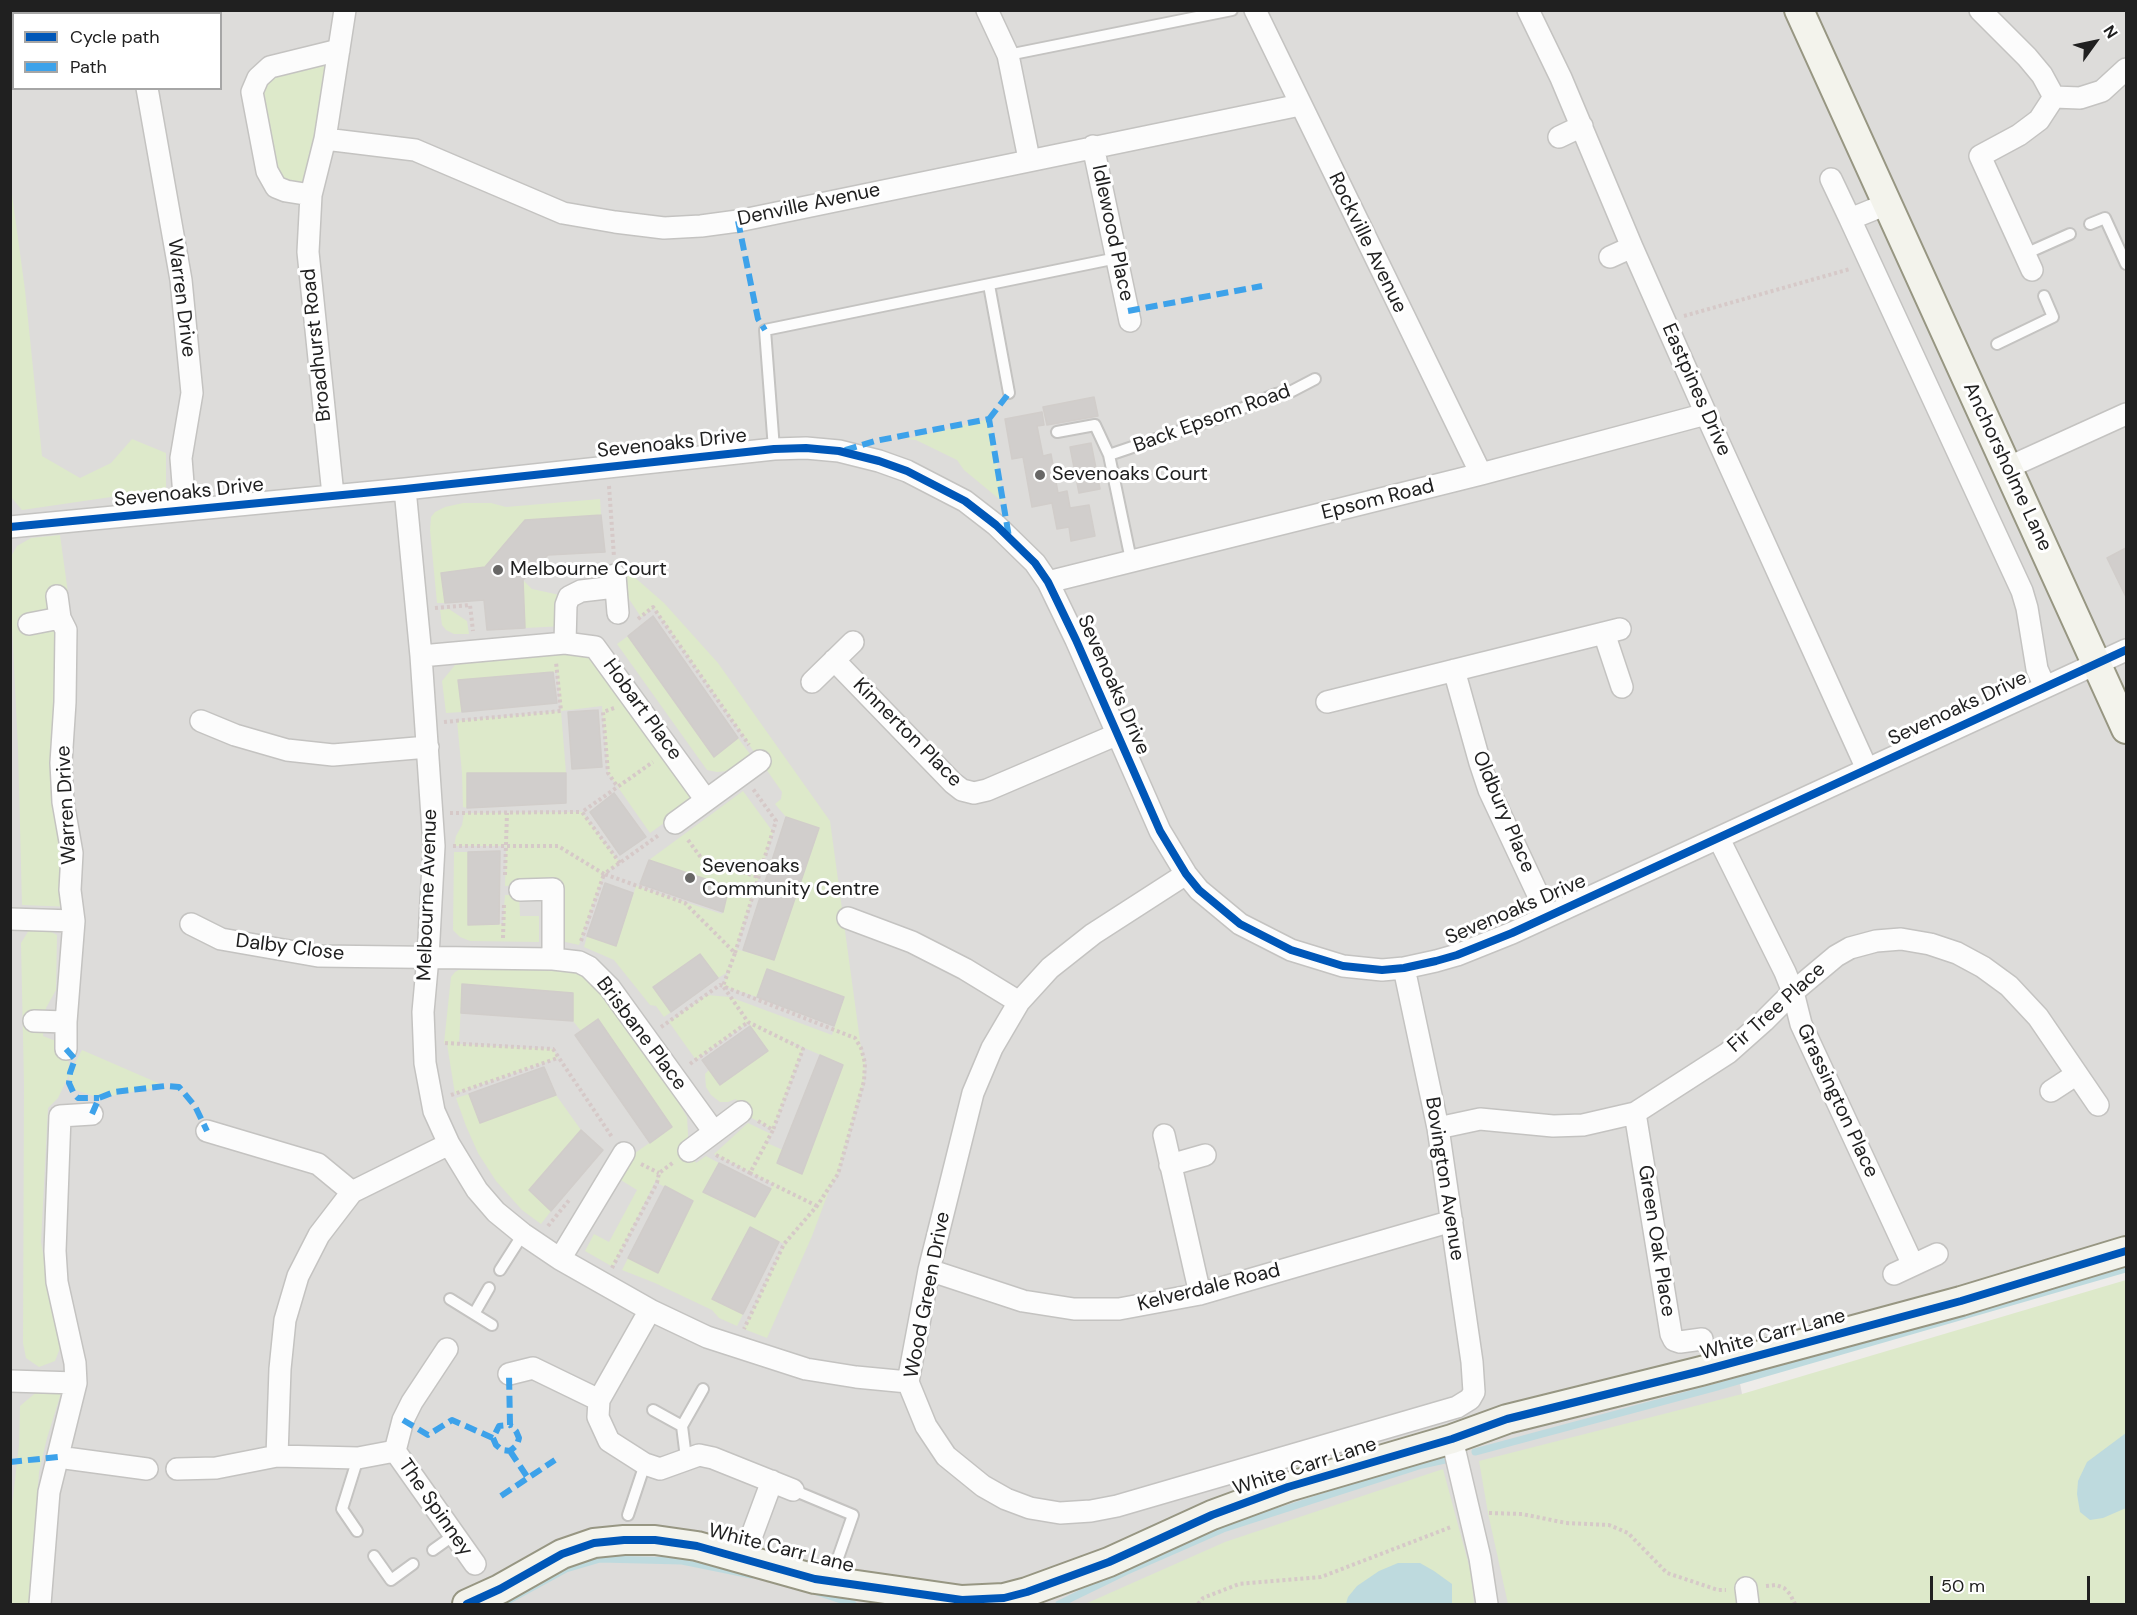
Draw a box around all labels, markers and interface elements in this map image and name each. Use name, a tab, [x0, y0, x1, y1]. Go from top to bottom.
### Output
legend	[12, 12, 222, 90]
north arrow	[2065, 12, 2125, 72]
text: N	[2099, 21, 2122, 43]
text: Cycle path	[70, 25, 160, 49]
text: Path	[70, 55, 107, 79]
street label: Idlewood Place	[1086, 163, 1138, 303]
street label: Rockville Avenue	[1323, 169, 1411, 317]
street label: Denville Avenue	[735, 178, 883, 232]
street label: Warren Drive	[162, 237, 200, 359]
street label: Broadhurst Road	[297, 267, 337, 423]
street label: Eastpines Drive	[1656, 320, 1736, 460]
street label: Back Epsom Road	[1130, 379, 1294, 459]
street label: Anchorsholme Lane	[1957, 379, 2057, 555]
street label: Sevenoaks Drive	[596, 424, 748, 464]
place label: Sevenoaks Court	[1052, 463, 1208, 487]
marker: Sevenoaks Court	[1033, 468, 1047, 482]
street label: Sevenoaks Drive	[113, 473, 265, 513]
street label: Epsom Road	[1319, 474, 1437, 526]
place label: Melbourne Court	[510, 558, 667, 582]
marker: Melbourne Court	[491, 563, 505, 577]
street label: Sevenoaks Drive	[1071, 611, 1155, 759]
street label: Hobart Place	[597, 655, 687, 765]
street label: Sevenoaks Drive	[1885, 666, 2031, 752]
street label: Kinnerton Place	[848, 674, 966, 792]
street label: Warren Drive	[52, 745, 82, 865]
street label: Oldbury Place	[1467, 747, 1539, 877]
street label: Melbourne Avenue	[413, 809, 443, 981]
place label: Sevenoaks Community Centre	[702, 855, 879, 902]
street label: Sevenoaks Drive	[1442, 870, 1590, 950]
marker: Sevenoaks Community Centre	[683, 871, 697, 885]
street label: Dalby Close	[234, 929, 346, 967]
street label: Fir Tree Place	[1723, 958, 1831, 1058]
street label: Brisbane Place	[591, 973, 691, 1095]
street label: Grassington Place	[1791, 1020, 1883, 1182]
street label: Bovington Avenue	[1419, 1095, 1469, 1263]
street label: Green Oak Place	[1632, 1163, 1680, 1319]
street label: Wood Green Drive	[900, 1210, 956, 1380]
street label: Kelverdale Road	[1135, 1259, 1283, 1317]
street label: White Carr Lane	[1698, 1304, 1848, 1366]
street label: White Carr Lane	[1230, 1432, 1380, 1502]
street label: The Spinney	[393, 1455, 477, 1561]
street label: White Carr Lane	[706, 1519, 856, 1579]
scale bar	[1933, 1564, 2094, 1602]
text: 50 m	[1941, 1574, 1985, 1598]

